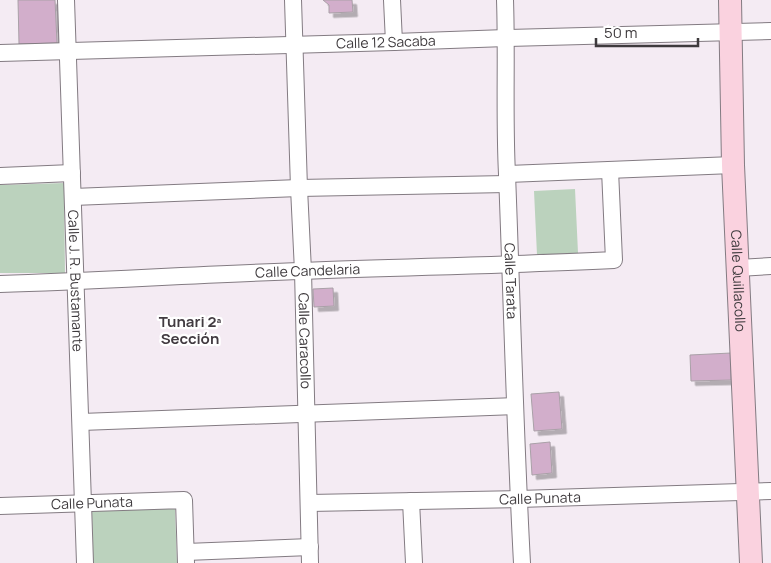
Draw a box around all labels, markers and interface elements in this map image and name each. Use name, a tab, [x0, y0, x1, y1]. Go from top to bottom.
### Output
scale bar	[596, 15, 698, 47]
text: 50 m	[604, 22, 638, 43]
street label: Calle 12 Sacaba	[336, 31, 436, 53]
street label: Calle J. R. Bustamante	[64, 210, 88, 352]
street label: Calle Quillacollo	[727, 229, 751, 332]
street label: Calle Tarata	[501, 242, 522, 319]
street label: Calle Candelaria	[255, 259, 360, 282]
street label: Calle Caracollo	[295, 292, 316, 389]
district label: Tunari 2ª Sección	[159, 311, 222, 349]
street label: Calle Punata	[499, 487, 581, 508]
street label: Calle Punata	[51, 492, 133, 513]

